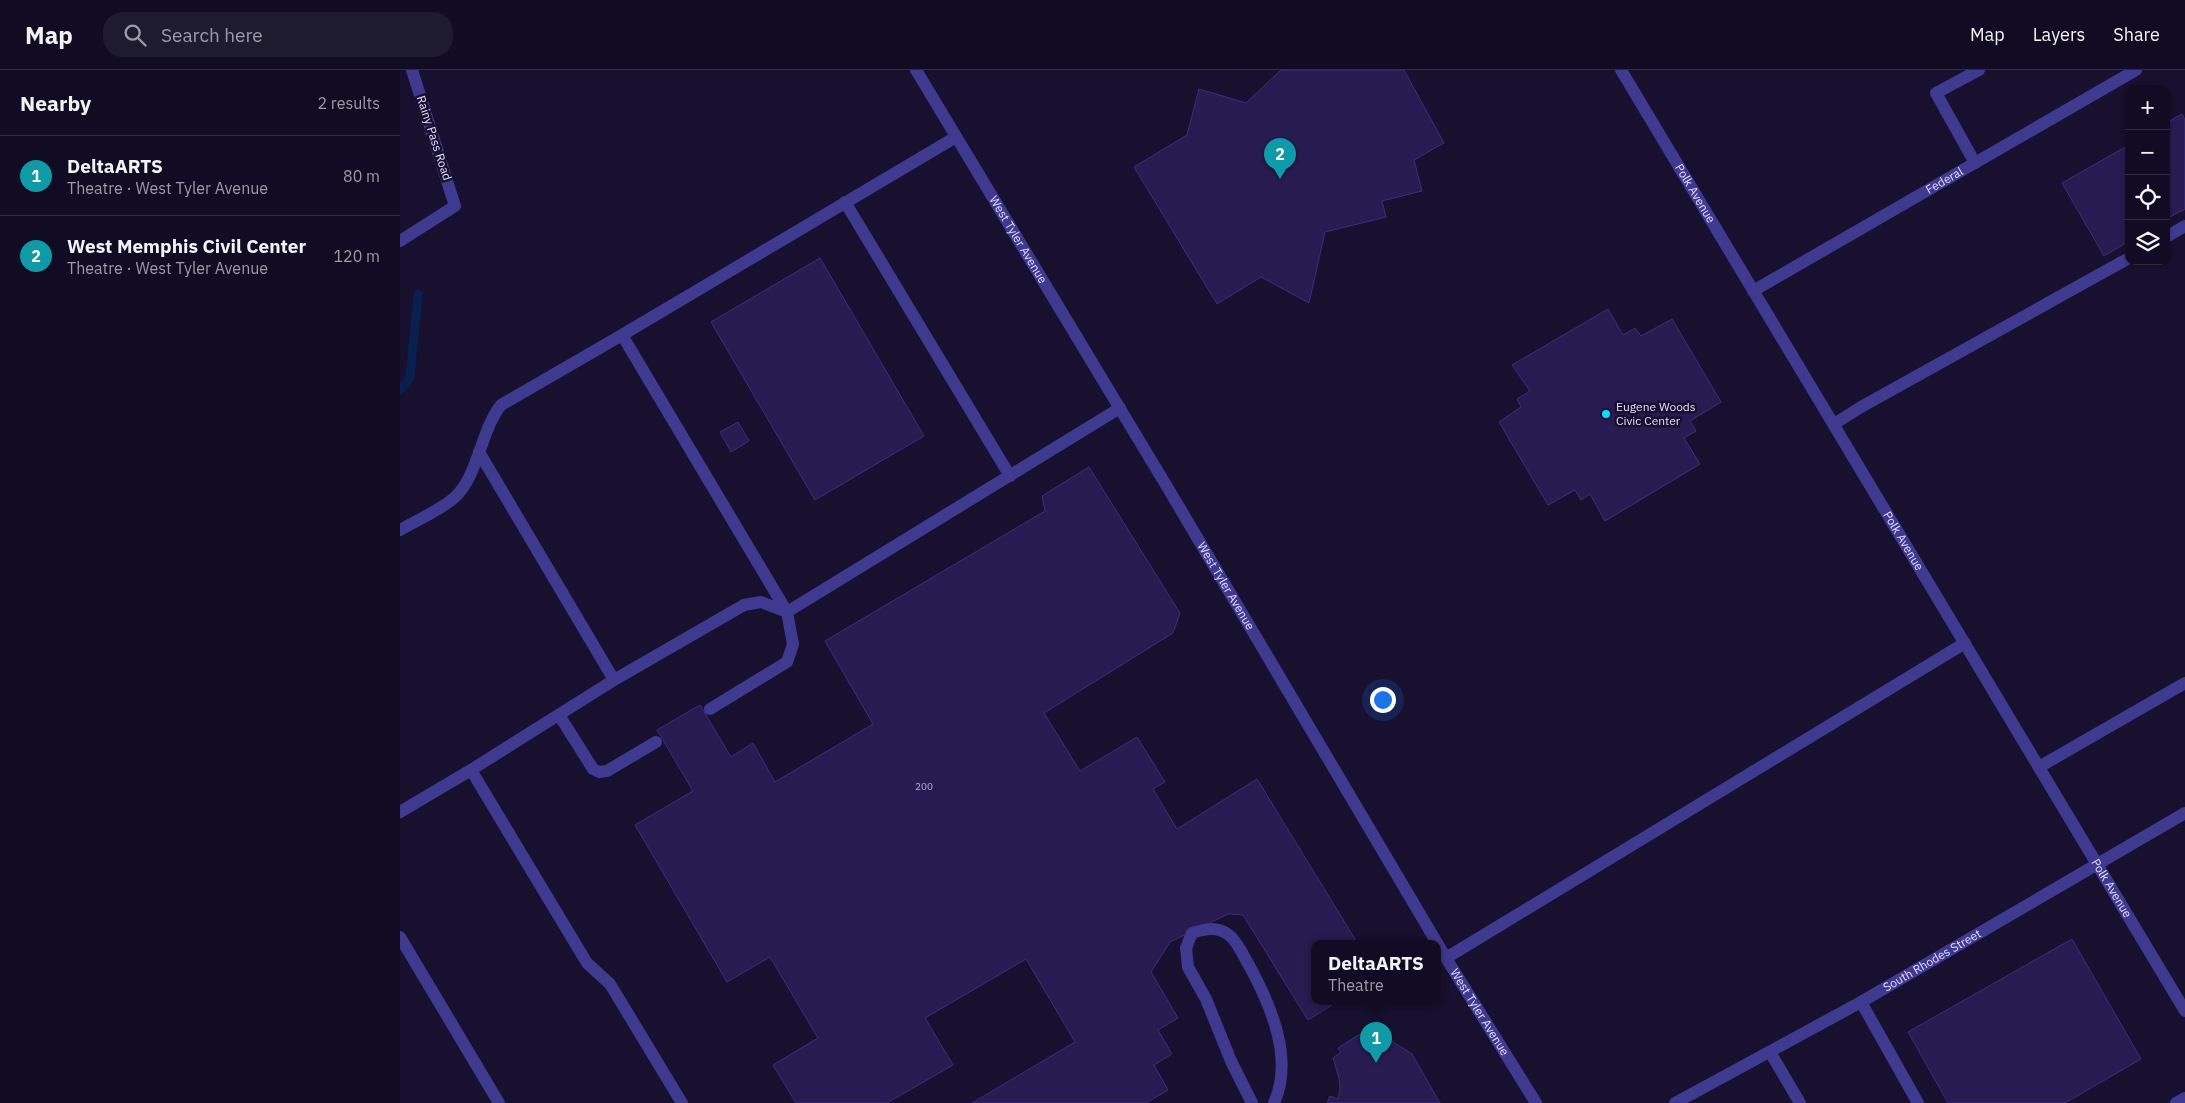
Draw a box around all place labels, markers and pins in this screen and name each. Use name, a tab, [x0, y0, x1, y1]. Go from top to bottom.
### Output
pin: 2	[1264, 138, 1296, 179]
place label: Eugene Woods Civic Center	[1616, 399, 1696, 428]
marker: Eugene Woods Civic Center	[1600, 408, 1612, 420]
pin: 1	[1360, 1022, 1392, 1063]

